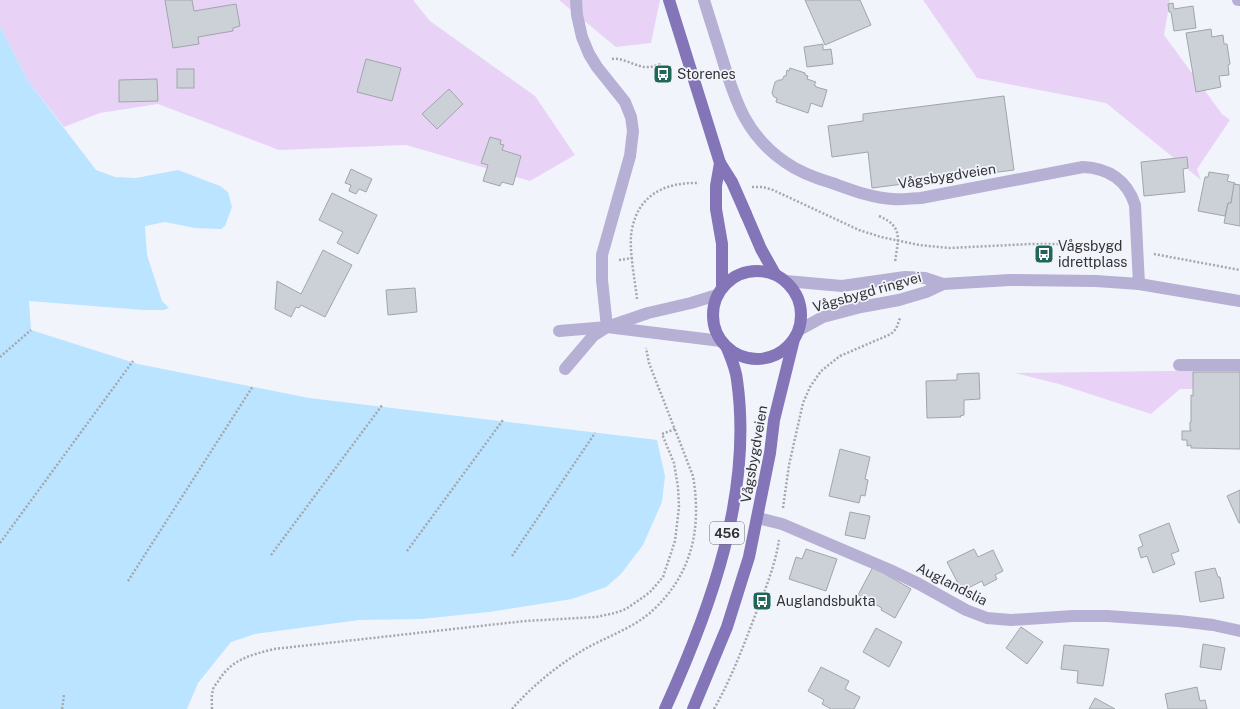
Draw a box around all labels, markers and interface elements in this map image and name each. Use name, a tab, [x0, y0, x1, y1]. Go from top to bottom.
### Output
bus stop icon: Storenes	[652, 63, 674, 85]
place label: Storenes	[677, 66, 736, 82]
street label: Vågsbygdveien	[897, 160, 997, 192]
place label: Vågsbygd idrettplass	[1058, 238, 1127, 270]
bus stop icon: Vågsbygd idrettplass	[1033, 243, 1055, 265]
street label: Vågsbygd ringvei	[811, 269, 923, 315]
street label: Vågsbygdveien	[738, 404, 770, 504]
road number: 456	[710, 522, 744, 544]
street label: Auglandslia	[914, 559, 990, 609]
bus stop icon: Auglandsbukta	[751, 590, 773, 612]
place label: Auglandsbukta	[776, 593, 875, 609]

